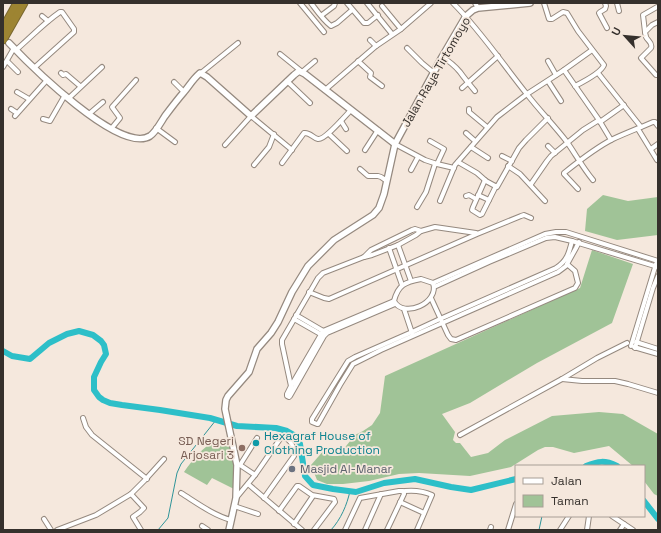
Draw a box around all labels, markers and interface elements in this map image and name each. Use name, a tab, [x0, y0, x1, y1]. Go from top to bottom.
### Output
street label: Jalan Raya Tirtomoyo	[398, 14, 474, 130]
north arrow	[605, 16, 645, 56]
text: U	[608, 25, 624, 38]
place label: Hexagraf House of Clothing Production	[264, 428, 380, 458]
place label: SD Negeri Arjosari 3	[178, 433, 234, 463]
marker: Hexagraf House of Clothing Production	[251, 438, 261, 448]
marker: SD Negeri Arjosari 3	[237, 443, 247, 453]
place label: Masjid Al-Manar	[300, 461, 393, 477]
marker: Masjid Al-Manar	[287, 464, 297, 474]
legend	[515, 465, 645, 517]
text: Jalan	[551, 473, 582, 489]
text: Taman	[551, 493, 588, 509]

